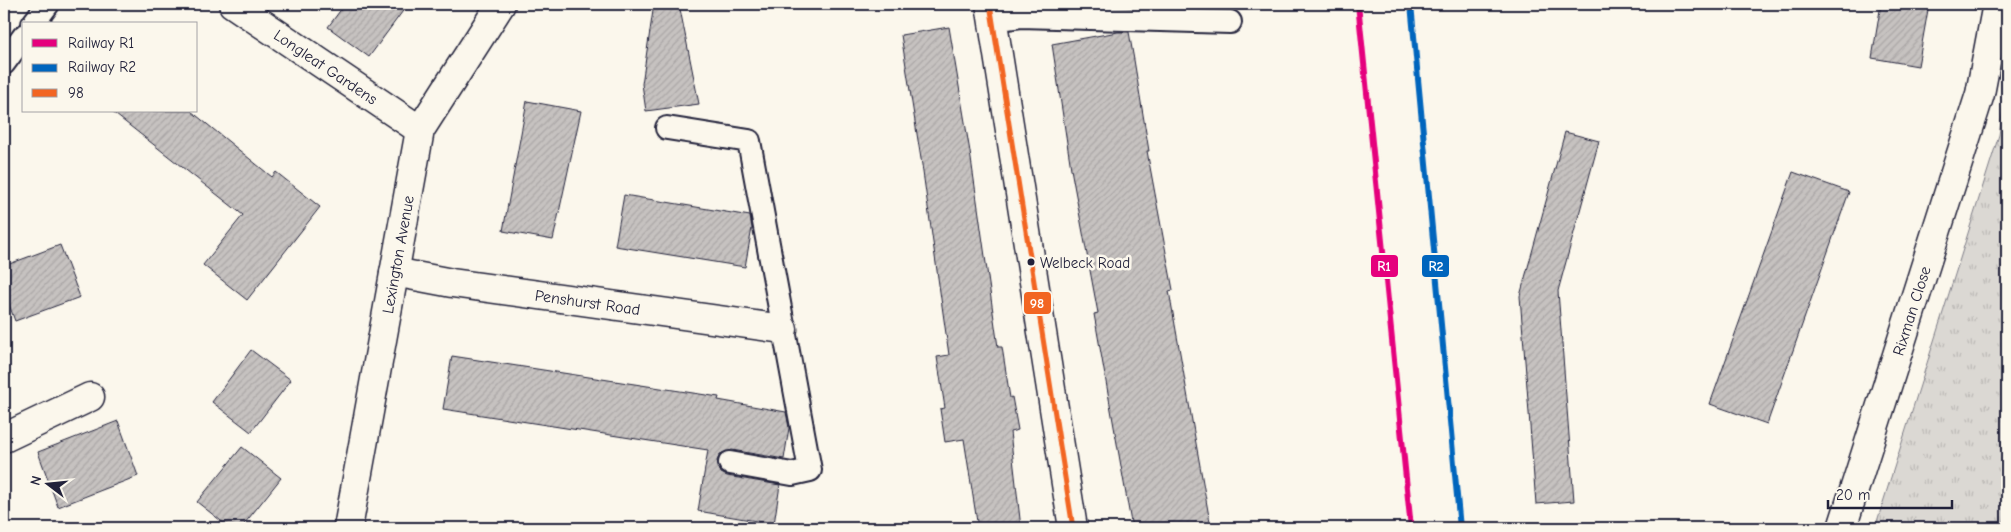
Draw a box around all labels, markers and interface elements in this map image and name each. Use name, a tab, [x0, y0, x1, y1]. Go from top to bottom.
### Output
legend	[22, 22, 198, 112]
street label: Longleat Gardens	[270, 26, 381, 109]
text: Railway R1	[68, 34, 134, 52]
text: Railway R2	[68, 58, 136, 76]
text: 98	[68, 84, 84, 102]
street label: Lexington Avenue	[379, 194, 418, 315]
place label: Welbeck Road	[1040, 254, 1130, 272]
line badge: R1	[1370, 254, 1399, 278]
line badge: R2	[1421, 254, 1450, 278]
marker: Welbeck Road	[1026, 257, 1036, 267]
text: R1	[1377, 258, 1391, 275]
text: R2	[1428, 258, 1444, 275]
street label: Rixman Close	[1889, 264, 1935, 358]
street label: Penshurst Road	[534, 287, 641, 319]
line badge: 98	[1023, 291, 1052, 315]
text: 98	[1030, 295, 1044, 312]
north arrow	[22, 460, 72, 510]
text: N	[27, 474, 45, 487]
scale bar	[1828, 477, 1952, 509]
text: 20 m	[1836, 486, 1870, 504]

